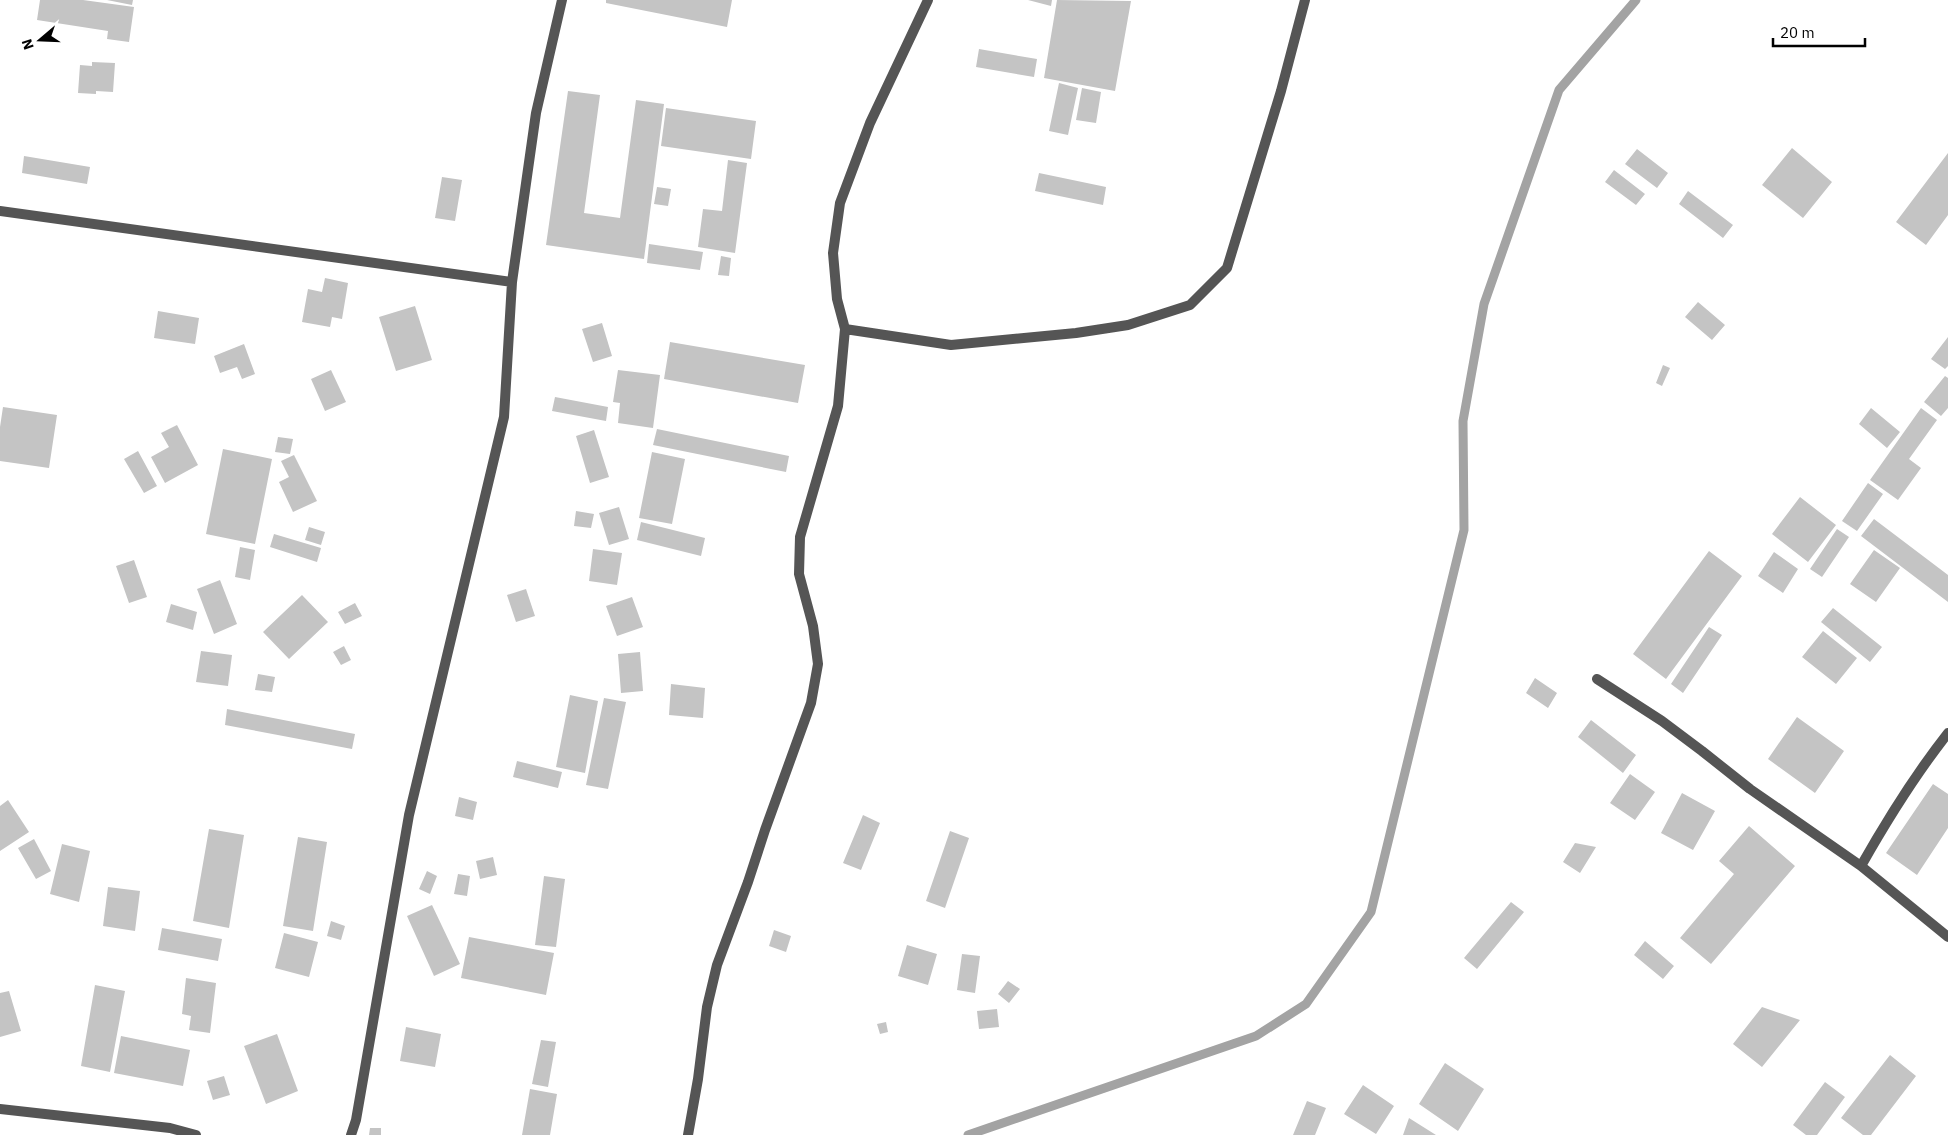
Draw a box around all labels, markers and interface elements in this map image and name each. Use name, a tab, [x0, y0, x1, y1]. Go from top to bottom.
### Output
north arrow	[15, 15, 65, 65]
scale bar	[1773, 15, 1866, 47]
text: 20 m	[1780, 23, 1815, 42]
text: N	[18, 37, 38, 52]

